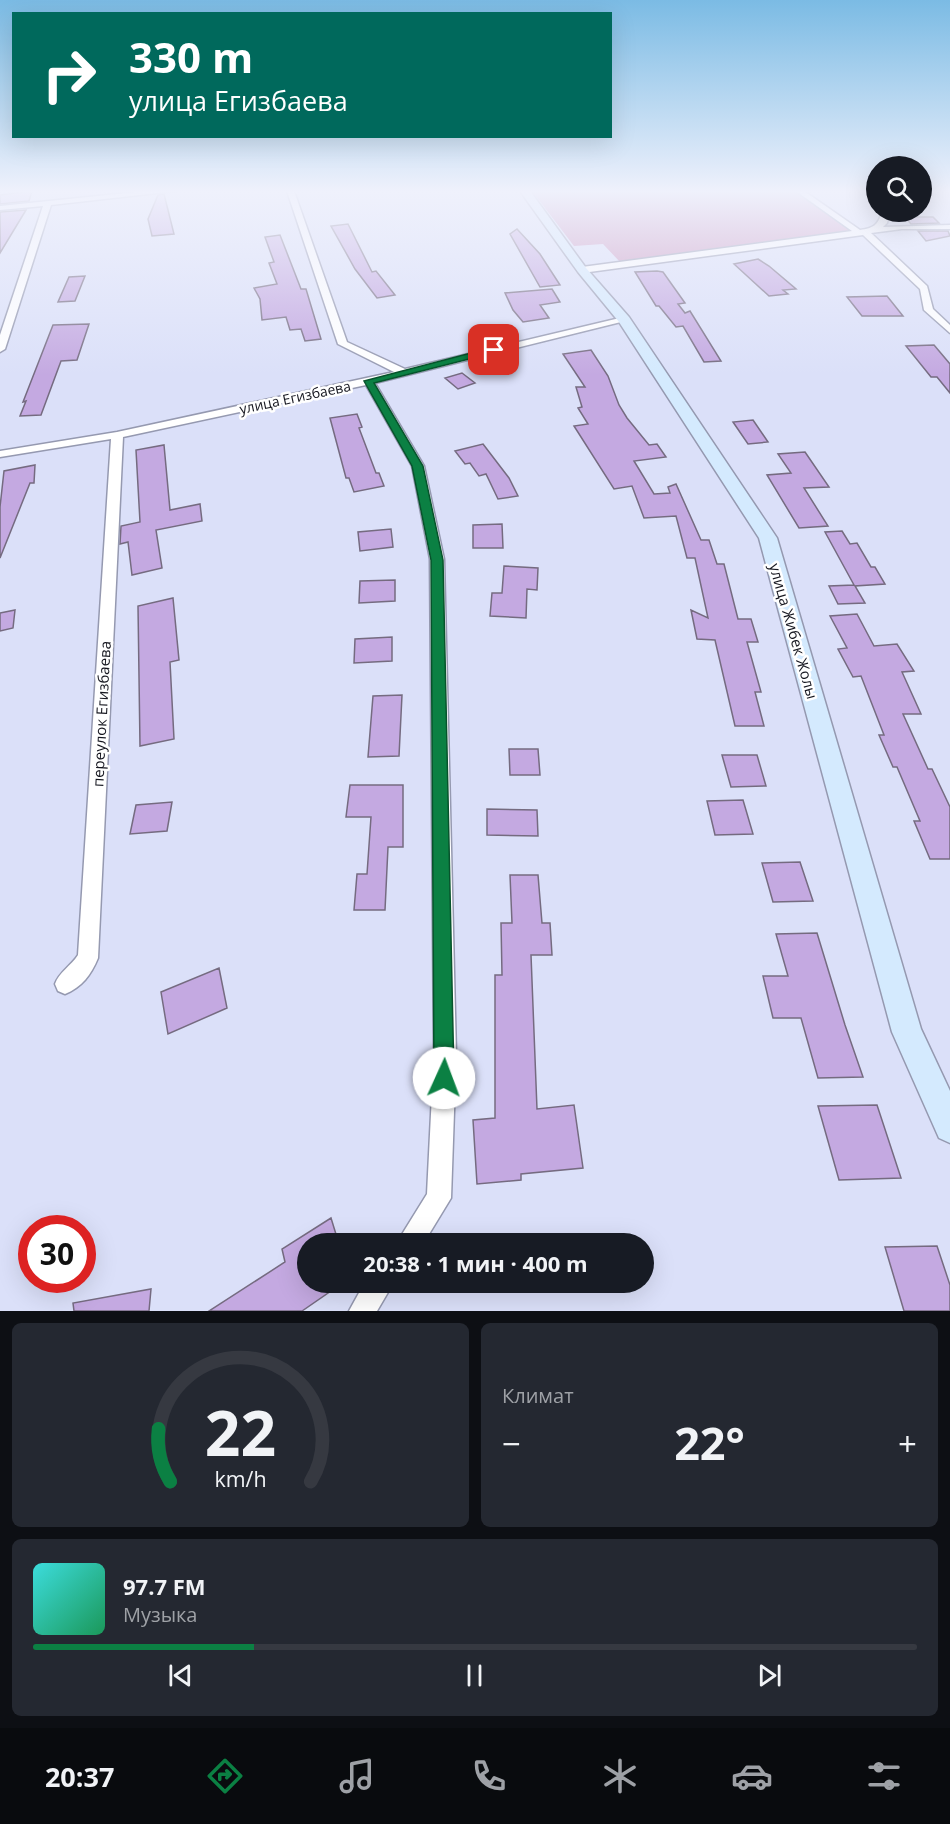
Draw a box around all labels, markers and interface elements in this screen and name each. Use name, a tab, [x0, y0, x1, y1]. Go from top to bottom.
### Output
text: 330 m	[129, 28, 253, 85]
icon: right	[30, 36, 108, 114]
text: улица Егизбаева	[129, 82, 348, 119]
map controls	[866, 156, 932, 222]
button: search	[866, 156, 932, 222]
pin	[468, 324, 519, 375]
icon: arrive	[477, 333, 510, 366]
street label: улица Егизбаева	[238, 376, 352, 418]
street label: улица Жибек Жолы	[765, 561, 823, 701]
street label: переулок Егизбаева	[87, 640, 115, 788]
position arrow	[412, 1046, 476, 1110]
speed limit sign: 30	[18, 1215, 96, 1293]
text: 20:38 · 1 мин · 400 m	[363, 1248, 588, 1278]
text: Климат	[502, 1382, 574, 1409]
text: 22	[205, 1389, 276, 1474]
text: 22°	[674, 1412, 745, 1473]
text: −	[502, 1421, 521, 1466]
text: +	[898, 1421, 917, 1466]
text: km/h	[214, 1464, 267, 1493]
text: 97.7 FM	[123, 1571, 206, 1601]
text: Музыка	[123, 1601, 197, 1628]
icon: previous	[164, 1659, 197, 1692]
icon: pause	[458, 1659, 491, 1692]
icon: next	[753, 1659, 786, 1692]
icon: directions	[204, 1755, 246, 1797]
icon: music	[336, 1755, 378, 1797]
icon: phone	[468, 1755, 510, 1797]
icon: climate	[599, 1755, 641, 1797]
icon: car	[731, 1755, 773, 1797]
icon: filters	[863, 1755, 905, 1797]
text: 20:37	[45, 1758, 114, 1795]

